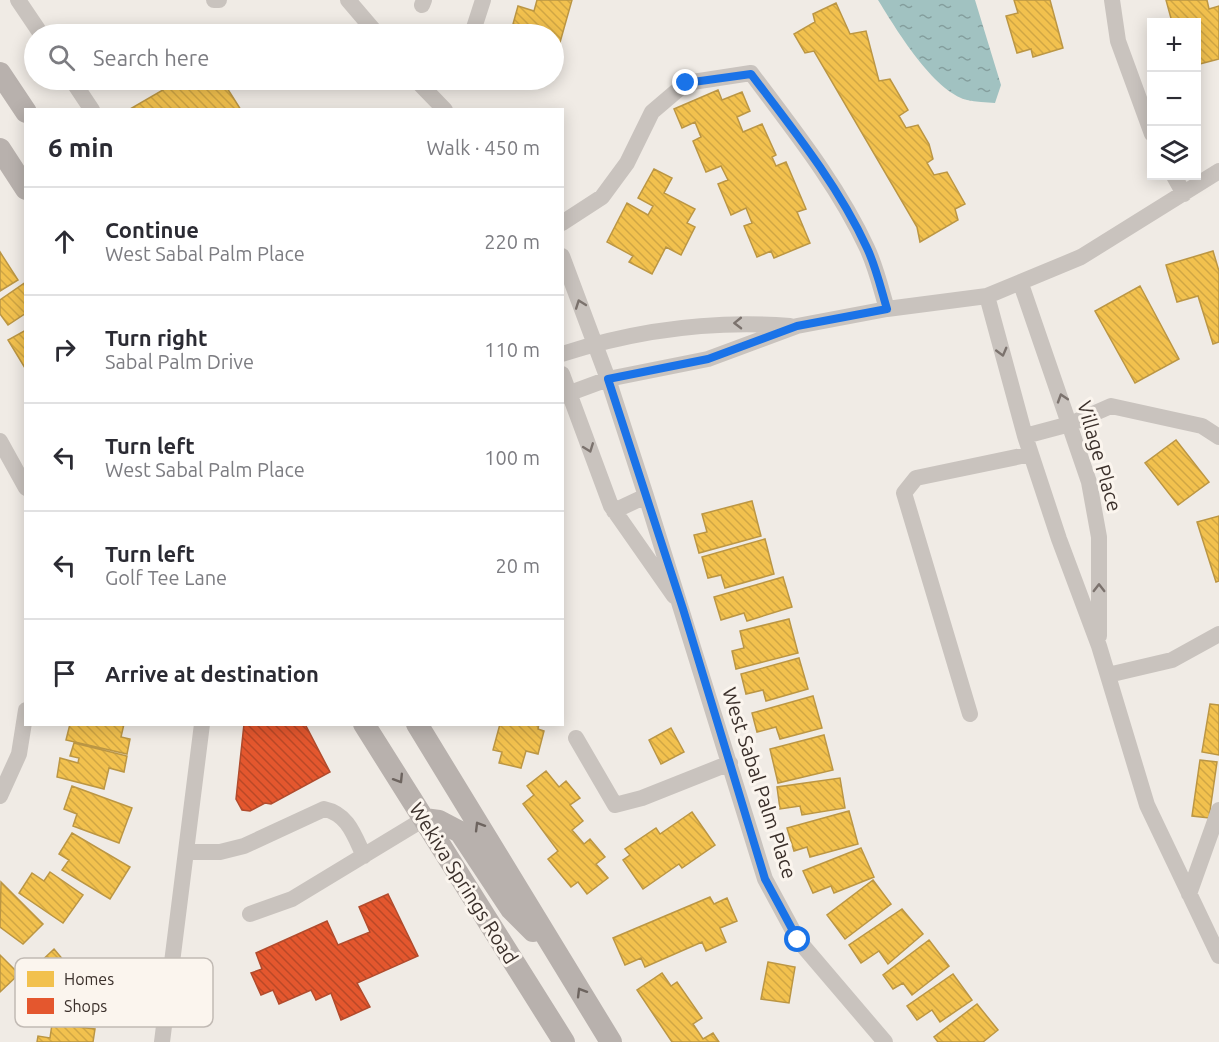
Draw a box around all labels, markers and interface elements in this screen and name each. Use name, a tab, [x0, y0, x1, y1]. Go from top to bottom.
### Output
map controls	[1147, 18, 1201, 180]
button: +	[1147, 18, 1201, 72]
search box	[24, 24, 564, 90]
icon: search	[45, 41, 78, 74]
text: Search here	[93, 45, 209, 70]
route end	[672, 69, 698, 95]
button: −	[1147, 72, 1201, 126]
button: layers	[1147, 126, 1201, 180]
text: 6 min	[48, 133, 114, 162]
text: Walk · 450 m	[427, 136, 540, 159]
text: Continue	[105, 217, 199, 242]
icon: ahead	[48, 225, 81, 258]
text: 220 m	[484, 230, 540, 253]
text: West Sabal Palm Place	[105, 242, 305, 265]
one-way arrow	[575, 299, 588, 310]
one-way arrow	[734, 317, 743, 329]
text: Turn right	[105, 325, 207, 350]
icon: right	[48, 333, 81, 366]
text: 110 m	[484, 338, 540, 361]
one-way arrow	[995, 346, 1007, 357]
text: Sabal Palm Drive	[105, 350, 254, 373]
one-way arrow	[1056, 393, 1069, 404]
street label: Village Place	[1073, 398, 1127, 514]
text: Turn left	[105, 433, 195, 458]
icon: left	[48, 441, 81, 474]
one-way arrow	[582, 443, 595, 453]
text: 100 m	[484, 446, 540, 469]
text: West Sabal Palm Place	[105, 458, 305, 481]
text: Turn left	[105, 541, 195, 566]
icon: left	[48, 549, 81, 582]
text: 20 m	[496, 554, 540, 577]
text: Golf Tee Lane	[105, 566, 227, 589]
one-way arrow	[1093, 583, 1105, 592]
icon: arrive	[48, 657, 81, 690]
text: Arrive at destination	[105, 661, 319, 686]
street label: West Sabal Palm Place	[718, 684, 802, 882]
one-way arrow	[391, 772, 402, 783]
street label: Wekiva Springs Road	[405, 798, 523, 968]
one-way arrow	[475, 822, 487, 832]
route start	[784, 926, 810, 952]
legend	[15, 958, 213, 1027]
text: Homes	[64, 970, 114, 988]
one-way arrow	[576, 988, 588, 998]
text: Shops	[64, 997, 107, 1015]

